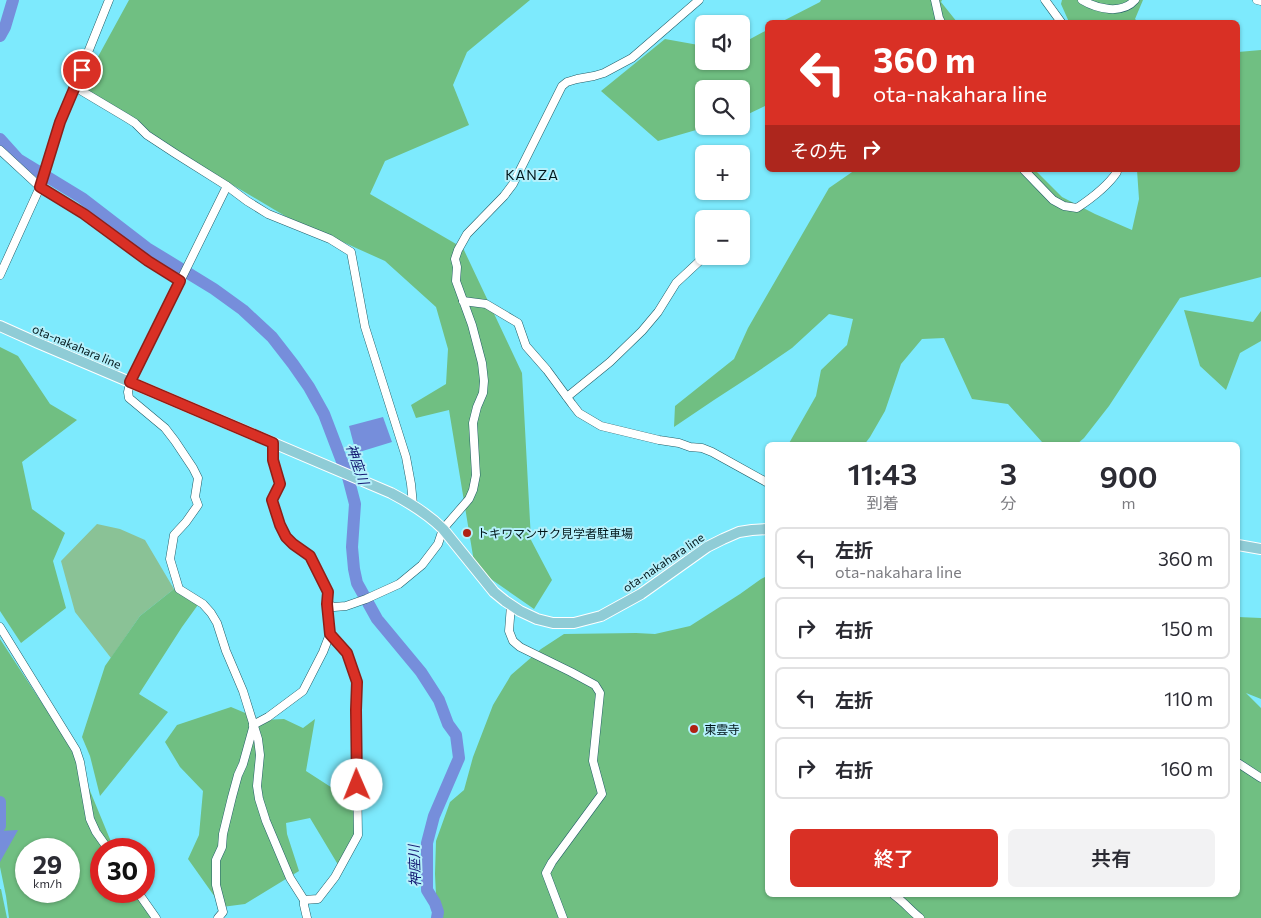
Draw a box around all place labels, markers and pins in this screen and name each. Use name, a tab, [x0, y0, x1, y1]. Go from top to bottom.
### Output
pin	[61, 49, 103, 91]
place label: トキワマンサク見学者駐車場	[477, 526, 633, 540]
marker: トキワマンサク見学者駐車場	[461, 527, 473, 539]
place label: 東雲寺	[704, 722, 740, 736]
marker: 東雲寺	[688, 723, 700, 735]

